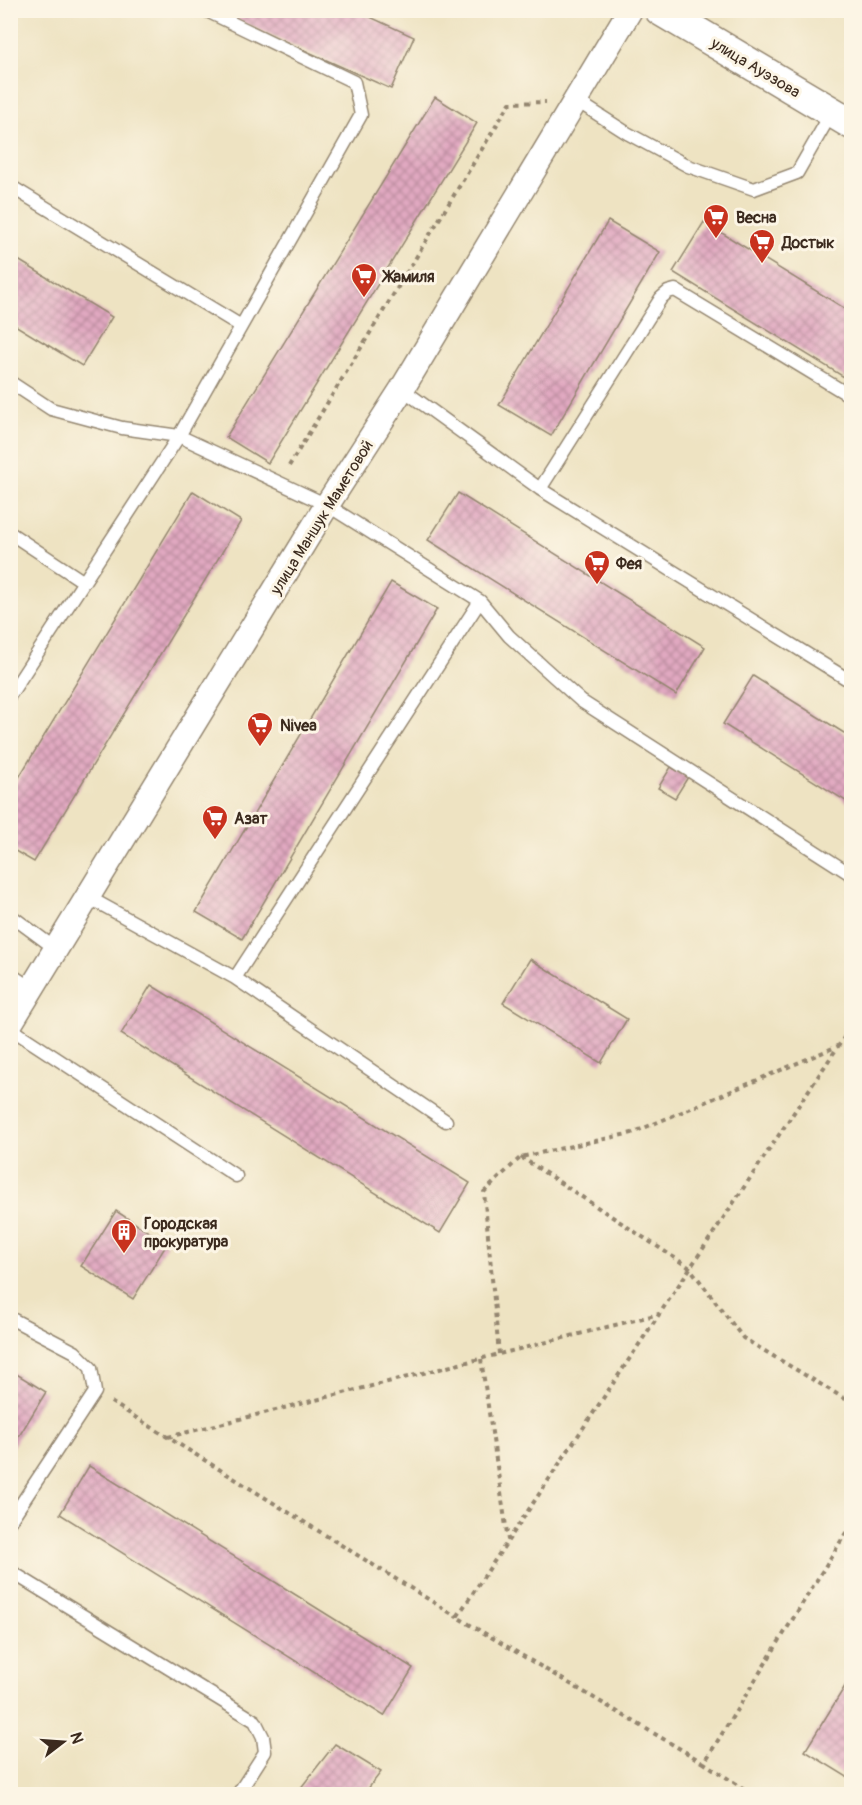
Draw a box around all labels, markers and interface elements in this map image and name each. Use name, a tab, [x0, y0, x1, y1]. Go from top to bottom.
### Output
street label: улица Ауэзова	[706, 33, 804, 102]
supermarket icon: Весна	[701, 202, 731, 240]
place label: Весна	[736, 208, 777, 228]
supermarket icon: Достык	[747, 227, 777, 265]
place label: Достык	[781, 233, 835, 253]
supermarket icon: Жамиля	[349, 261, 379, 299]
place label: Жамиля	[381, 267, 435, 287]
street label: улица Маншук Маметовой	[266, 437, 378, 599]
supermarket icon: Фея	[582, 548, 612, 586]
place label: Фея	[615, 554, 643, 574]
supermarket icon: Nivea	[245, 710, 275, 748]
place label: Nivea	[280, 716, 317, 736]
supermarket icon: Азат	[200, 803, 230, 841]
place label: Азат	[234, 809, 269, 829]
place label: Городская прокуратура	[144, 1214, 229, 1252]
building icon: Городская прокуратура	[109, 1217, 139, 1255]
north arrow	[33, 1712, 93, 1772]
text: N	[65, 1730, 88, 1746]

